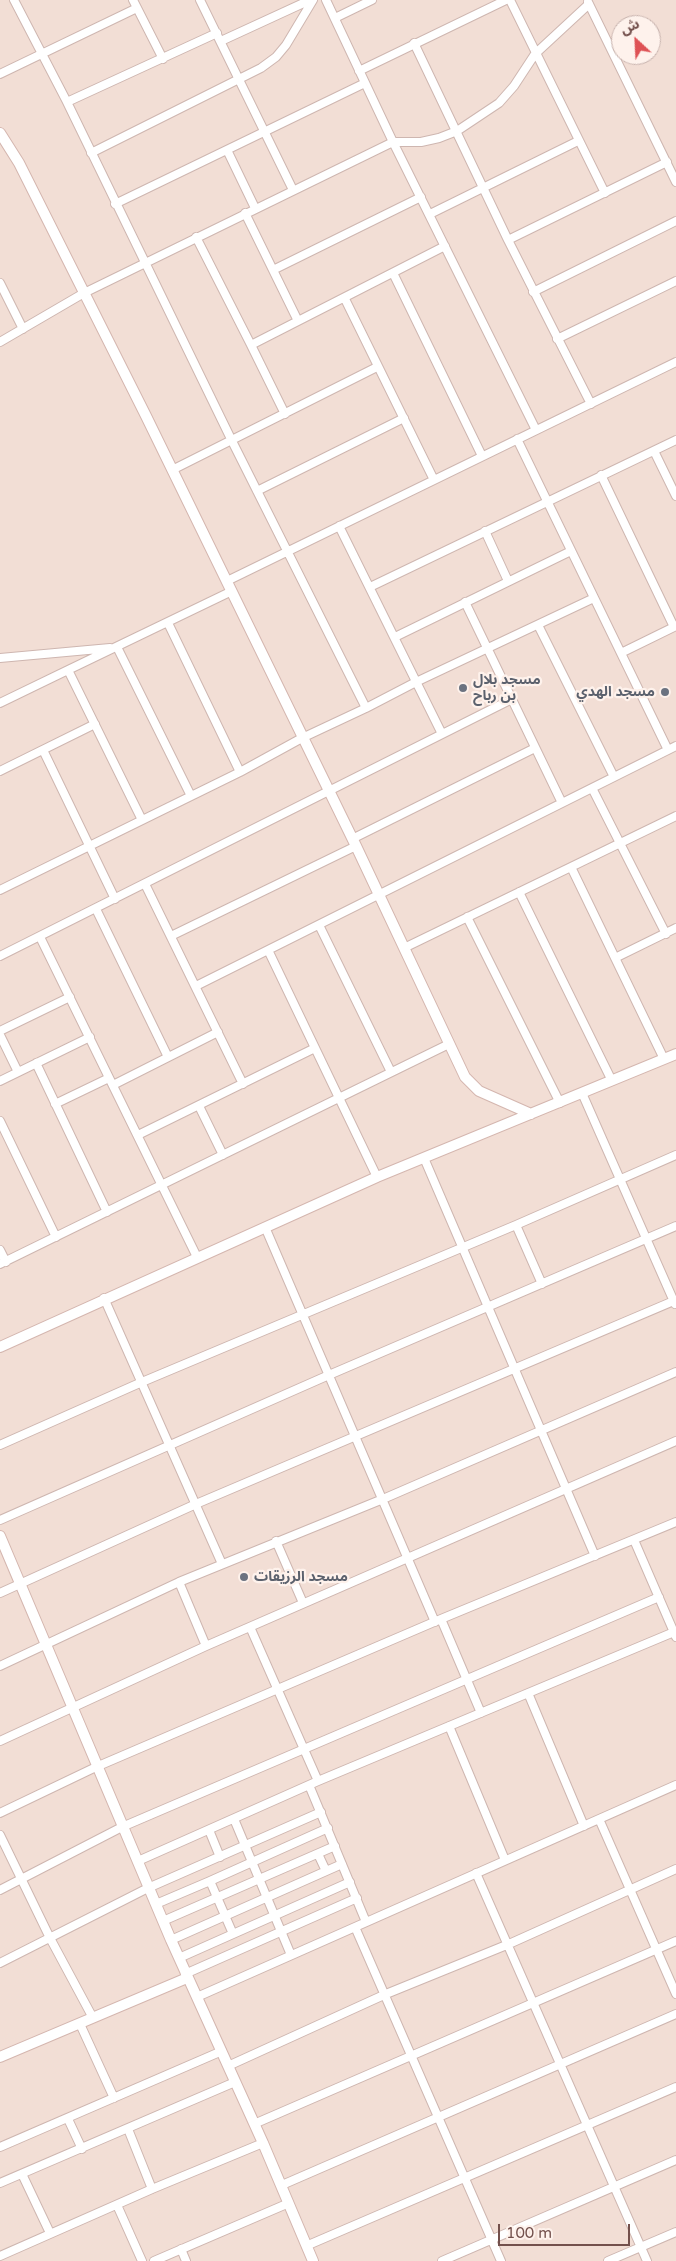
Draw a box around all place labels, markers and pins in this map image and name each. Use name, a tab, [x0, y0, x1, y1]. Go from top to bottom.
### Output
place label: مسجد بلال بن رباح	[473, 672, 541, 704]
marker: مسجد بلال بن رباح	[457, 682, 469, 694]
place label: مسجد الهدي	[576, 684, 655, 700]
marker: مسجد الهدي	[659, 686, 671, 698]
place label: مسجد الرزيقات	[254, 1569, 348, 1585]
marker: مسجد الرزيقات	[238, 1571, 250, 1583]

